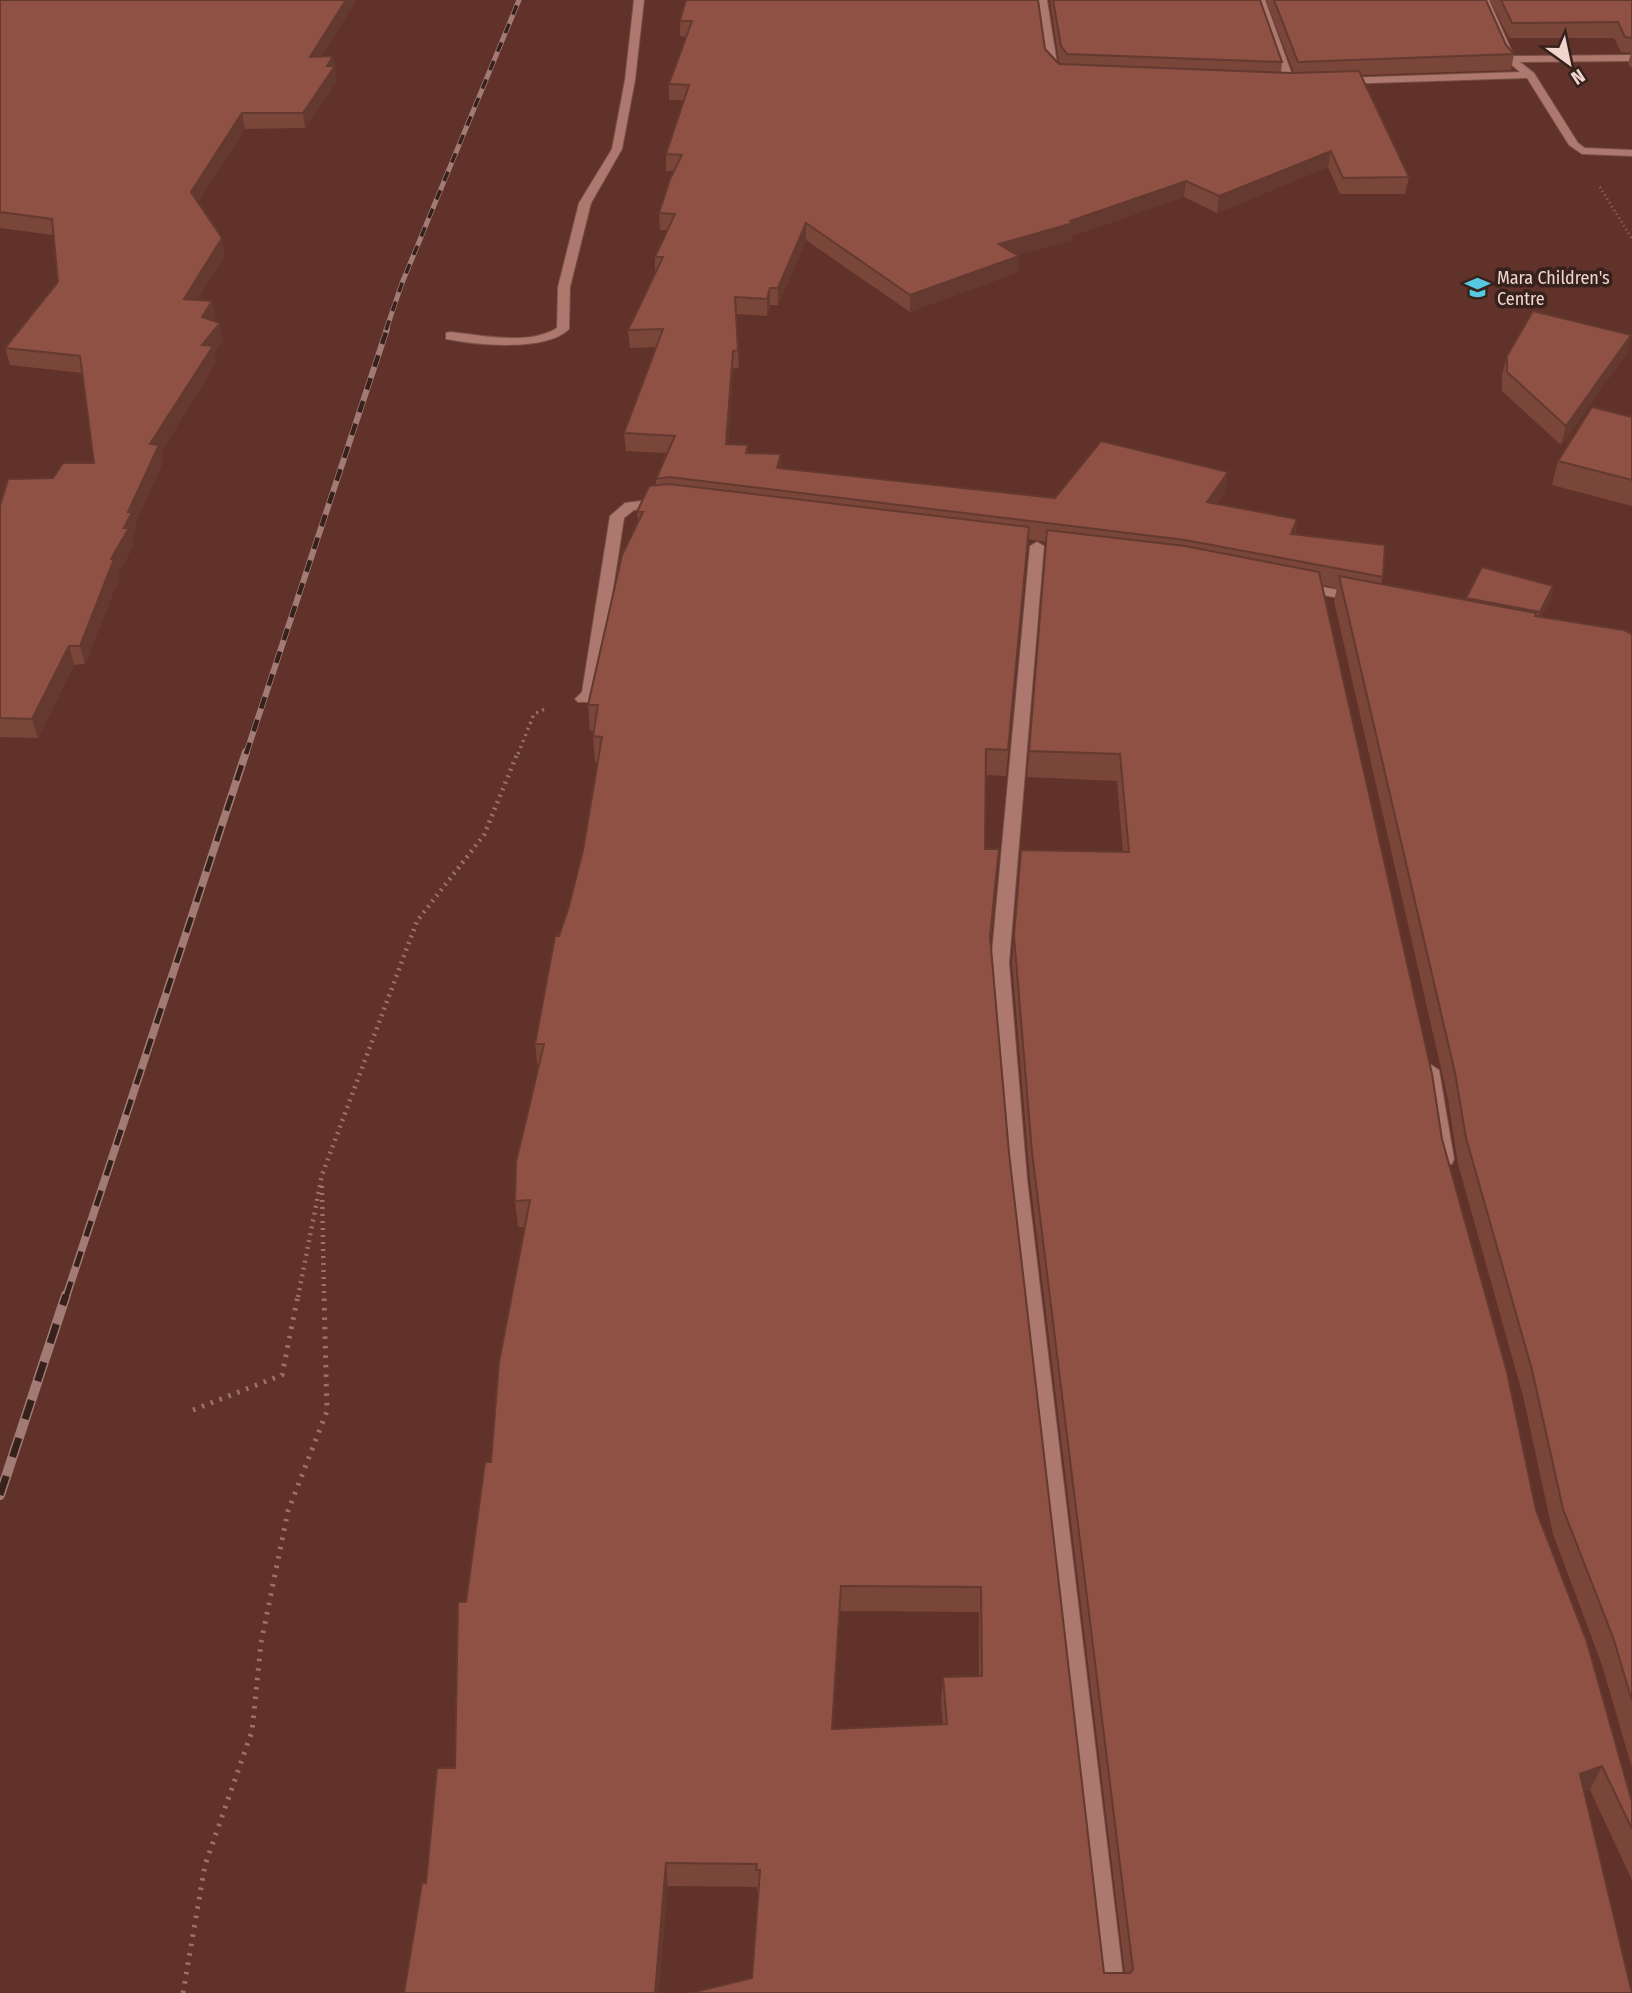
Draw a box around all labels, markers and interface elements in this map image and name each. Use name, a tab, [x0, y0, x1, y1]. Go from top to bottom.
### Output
north arrow	[1534, 28, 1604, 98]
text: N	[1567, 64, 1589, 90]
place label: Mara Children's Centre	[1497, 267, 1610, 310]
school or university icon: Mara Children's Centre	[1463, 274, 1491, 302]

